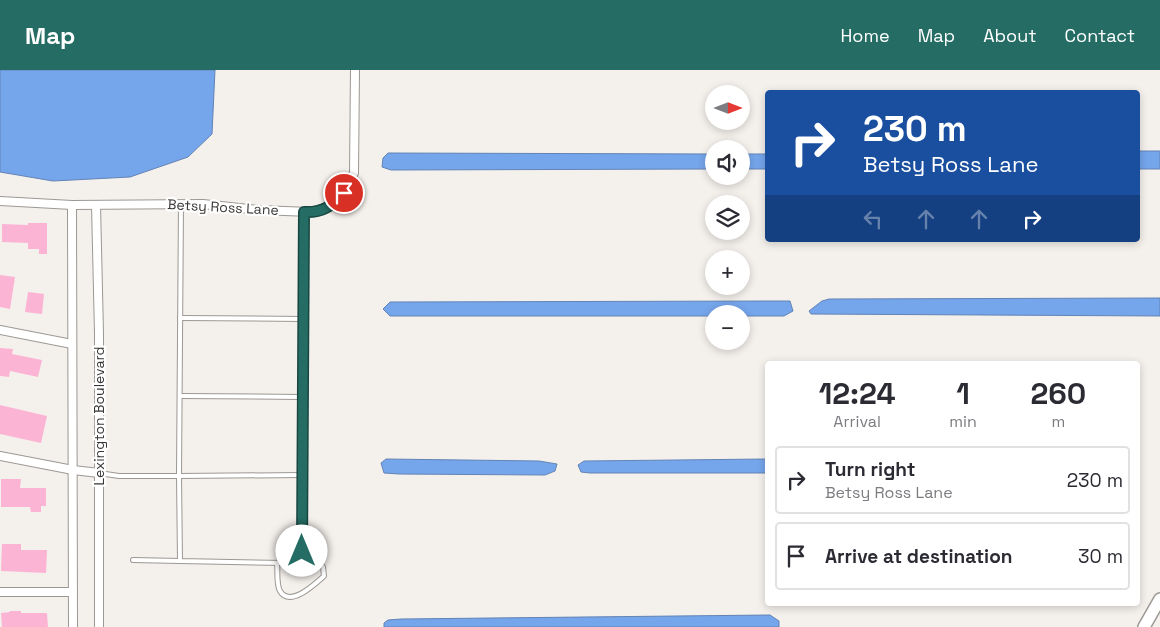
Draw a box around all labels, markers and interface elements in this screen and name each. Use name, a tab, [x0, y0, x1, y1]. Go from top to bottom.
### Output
text: Map	[25, 20, 75, 51]
text: Home	[841, 24, 890, 47]
text: Map	[918, 24, 955, 47]
text: About	[983, 24, 1037, 47]
text: Contact	[1065, 24, 1135, 47]
north arrow	[705, 85, 750, 130]
map controls	[705, 85, 750, 350]
text: 230 m	[863, 107, 967, 151]
icon: right	[780, 110, 845, 175]
button: sound	[705, 140, 750, 185]
text: Betsy Ross Lane	[863, 150, 1038, 178]
pin	[323, 172, 365, 214]
icon: arrive	[330, 179, 358, 207]
street label: Betsy Ross Lane	[167, 195, 279, 219]
button: layers	[705, 195, 750, 240]
icon: left	[859, 205, 887, 233]
icon: ahead	[912, 205, 940, 233]
icon: ahead	[965, 205, 993, 233]
icon: right	[1018, 205, 1046, 233]
button: +	[705, 250, 750, 295]
button: −	[705, 305, 750, 350]
street label: Lexington Boulevard	[90, 346, 108, 486]
text: 12:24	[819, 374, 895, 413]
text: 1	[956, 374, 970, 413]
text: 260	[1030, 374, 1086, 413]
text: Arrival	[833, 411, 881, 432]
text: min	[949, 411, 977, 432]
text: m	[1051, 411, 1065, 432]
text: Turn right	[825, 457, 915, 482]
icon: right	[782, 466, 810, 494]
text: 230 m	[1067, 468, 1123, 493]
text: Betsy Ross Lane	[825, 482, 953, 503]
position arrow	[275, 524, 327, 576]
icon: arrive	[782, 542, 810, 570]
text: Arrive at destination	[825, 544, 1013, 569]
text: 30 m	[1078, 544, 1123, 569]

